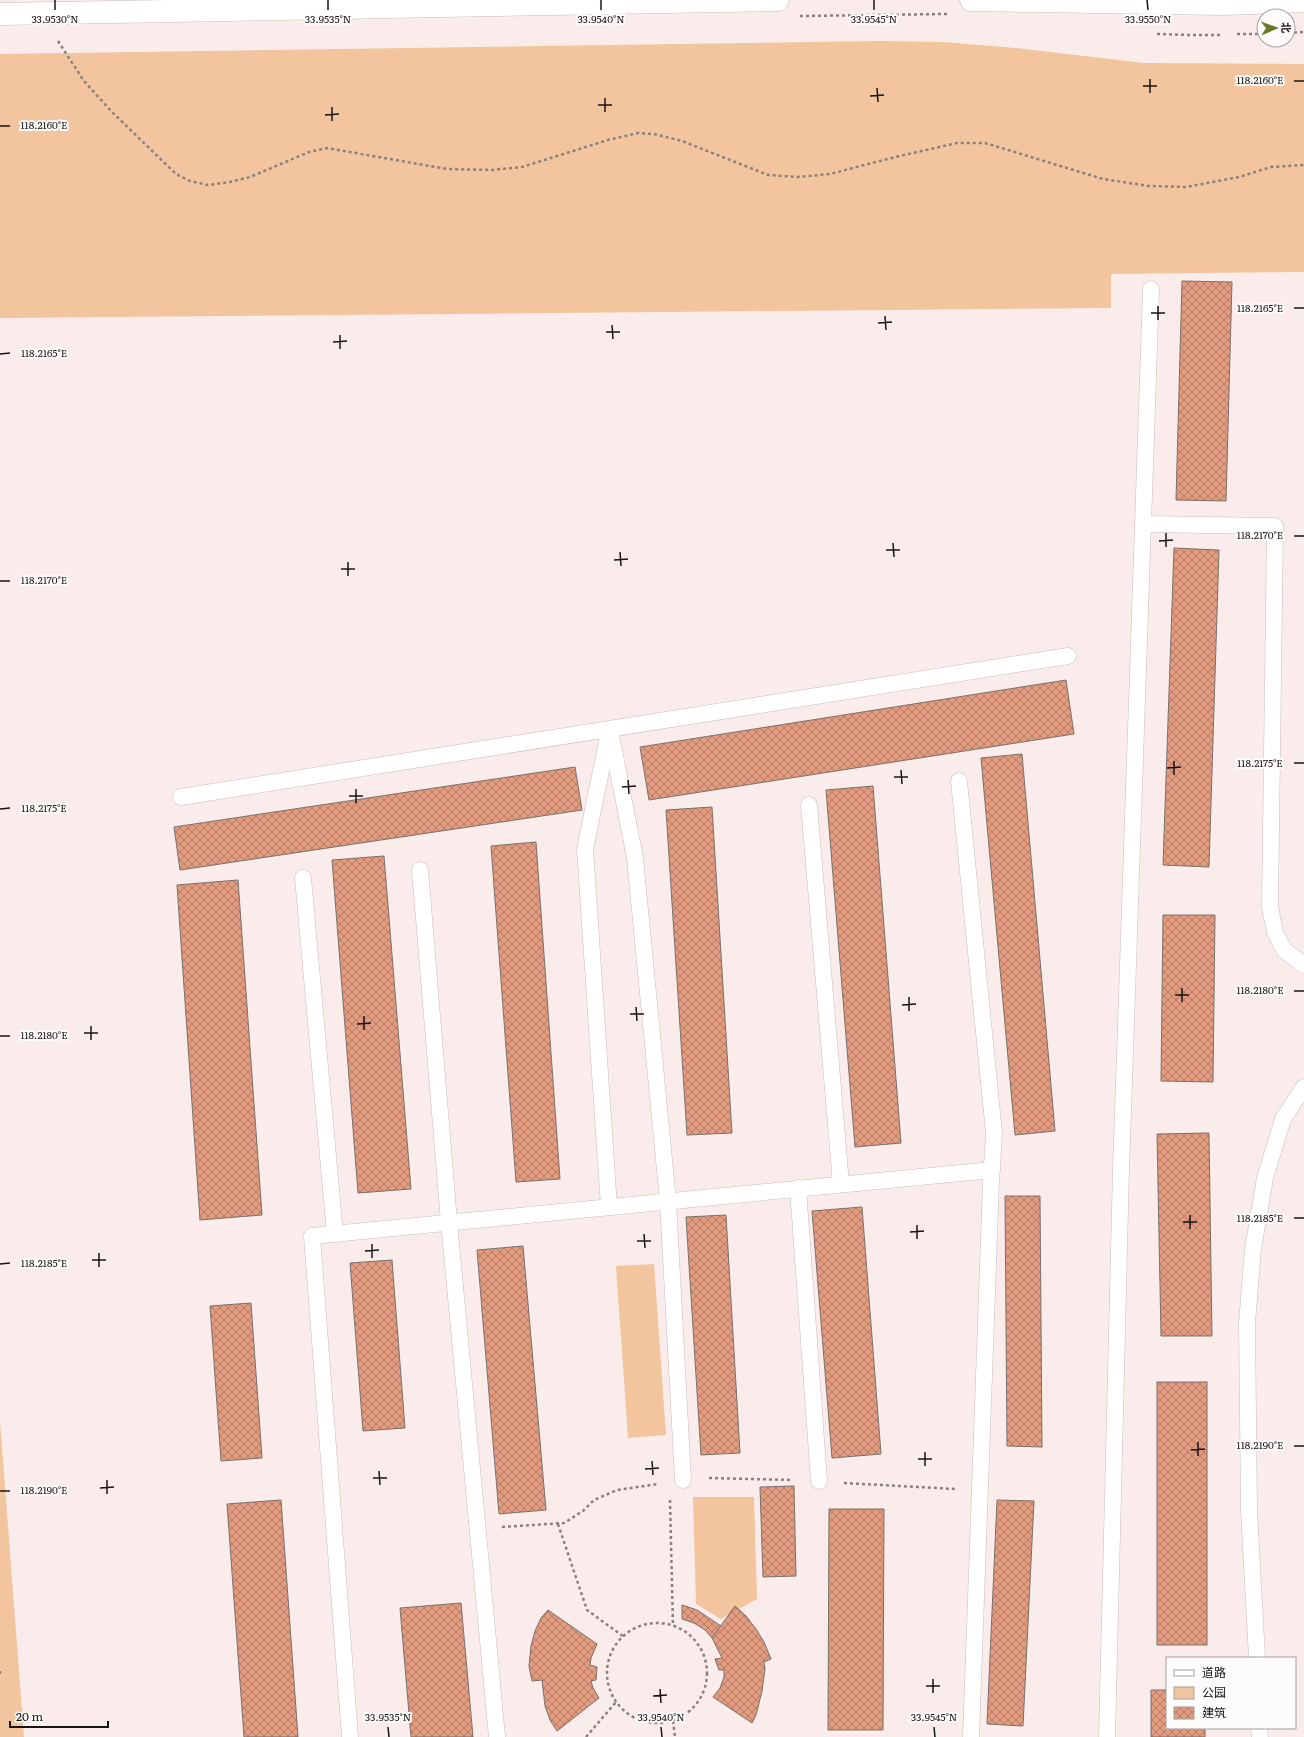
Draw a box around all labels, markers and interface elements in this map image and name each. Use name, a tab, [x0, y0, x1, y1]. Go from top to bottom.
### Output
north arrow	[1256, 8, 1296, 48]
text: 33.9530°N	[31, 11, 79, 26]
text: 33.9535°N	[305, 11, 351, 26]
text: 33.9540°N	[577, 11, 625, 26]
text: 33.9545°N	[851, 11, 897, 26]
text: 33.9550°N	[1125, 11, 1171, 26]
text: 北	[1279, 22, 1295, 33]
text: 118.2160°E	[1237, 72, 1283, 87]
text: 118.2160°E	[21, 117, 67, 132]
text: 118.2165°E	[1237, 300, 1283, 315]
text: 118.2165°E	[21, 345, 67, 360]
text: 118.2170°E	[1237, 527, 1283, 542]
text: 118.2170°E	[21, 572, 67, 587]
text: 118.2175°E	[1237, 755, 1283, 770]
text: 118.2175°E	[21, 800, 67, 815]
text: 118.2180°E	[1236, 982, 1284, 997]
text: 118.2180°E	[20, 1027, 68, 1042]
text: 118.2185°E	[1237, 1210, 1283, 1225]
text: 118.2185°E	[21, 1255, 67, 1270]
text: 118.2190°E	[1237, 1437, 1283, 1452]
text: 118.2190°E	[21, 1482, 67, 1497]
legend	[1166, 1657, 1296, 1729]
text: 道路	[1202, 1663, 1226, 1681]
text: 公园	[1202, 1683, 1226, 1701]
scale bar	[10, 1703, 108, 1729]
text: 建筑	[1202, 1703, 1226, 1721]
text: 20 m	[16, 1707, 43, 1725]
text: 33.9535°N	[365, 1709, 411, 1724]
text: 33.9540°N	[637, 1709, 685, 1724]
text: 33.9545°N	[911, 1709, 957, 1724]

